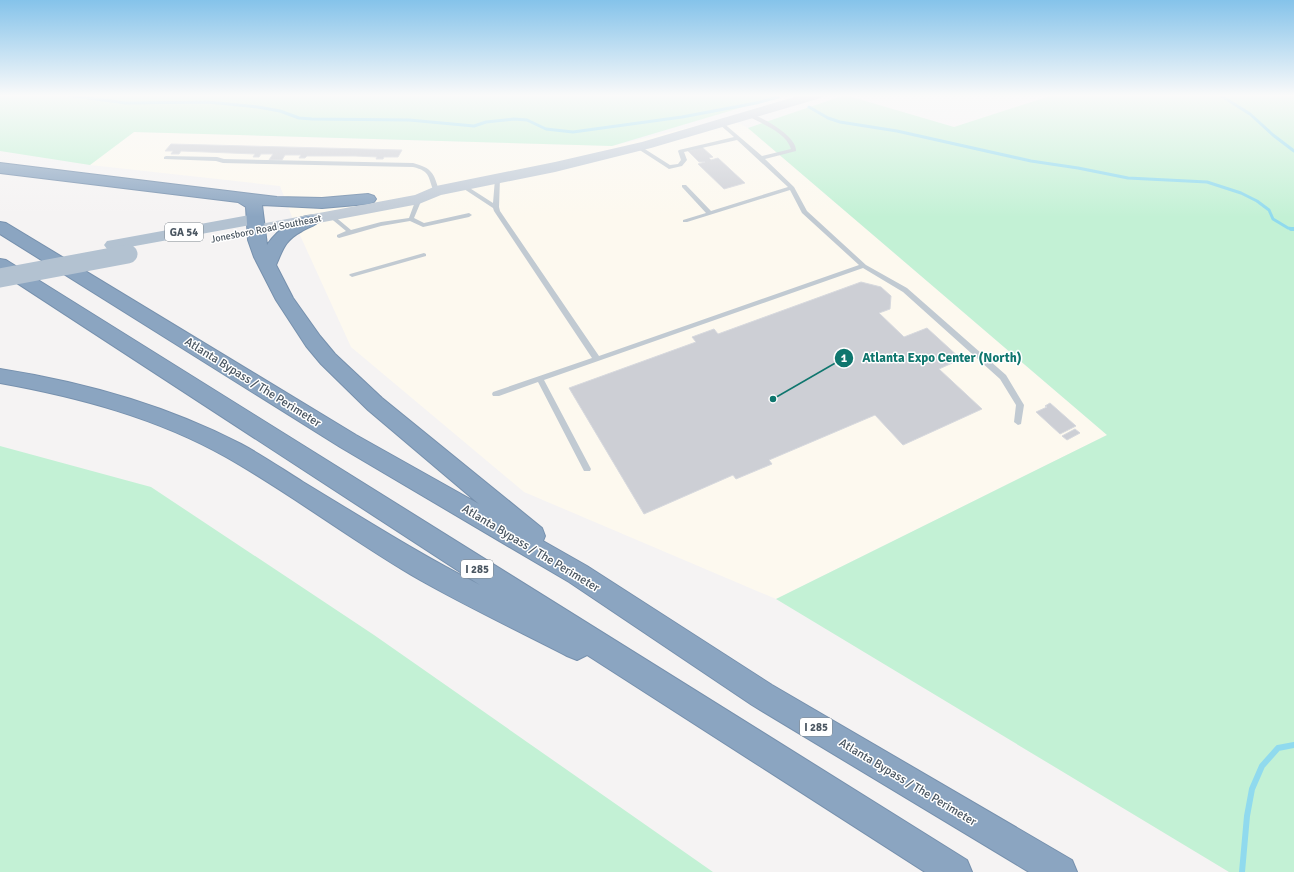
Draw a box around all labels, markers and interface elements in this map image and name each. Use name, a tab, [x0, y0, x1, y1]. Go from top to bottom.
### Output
street label: Jonesboro Road Southeast	[210, 212, 323, 246]
road number: GA 54	[165, 223, 203, 241]
street label: Atlanta Bypass / The Perimeter	[182, 334, 324, 431]
callout: Atlanta Expo Center (North)	[834, 345, 1030, 370]
text: Atlanta Expo Center (North)	[862, 350, 1022, 366]
text: 1	[841, 351, 848, 366]
street label: Atlanta Bypass / The Perimeter	[459, 501, 603, 596]
road number: I 285	[461, 560, 493, 578]
road number: I 285	[800, 718, 832, 736]
street label: Atlanta Bypass / The Perimeter	[836, 735, 980, 830]

